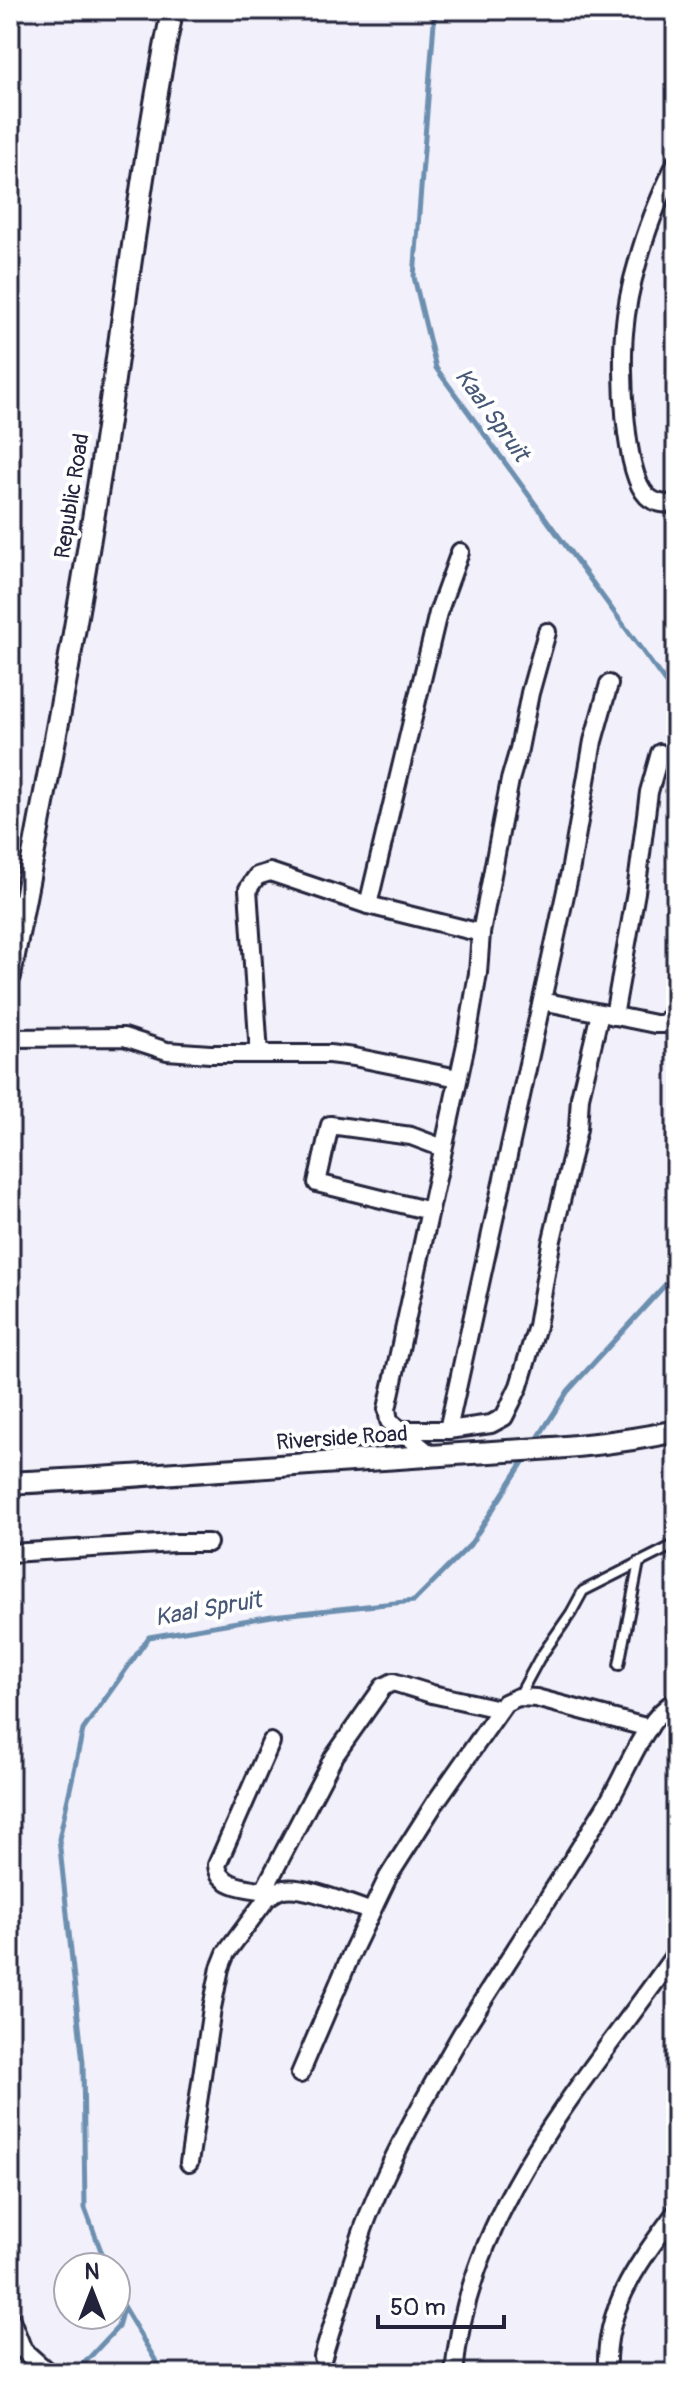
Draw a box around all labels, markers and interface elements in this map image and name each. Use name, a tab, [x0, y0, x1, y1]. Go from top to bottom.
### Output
water label: Kaal Spruit	[449, 363, 537, 469]
street label: Republic Road	[48, 431, 96, 561]
street label: Riverside Road	[275, 1419, 409, 1457]
water label: Kaal Spruit	[152, 1585, 266, 1633]
north arrow	[52, 2251, 132, 2331]
text: N	[85, 2258, 100, 2286]
scale bar	[378, 2279, 504, 2329]
text: 50 m	[390, 2293, 446, 2322]

